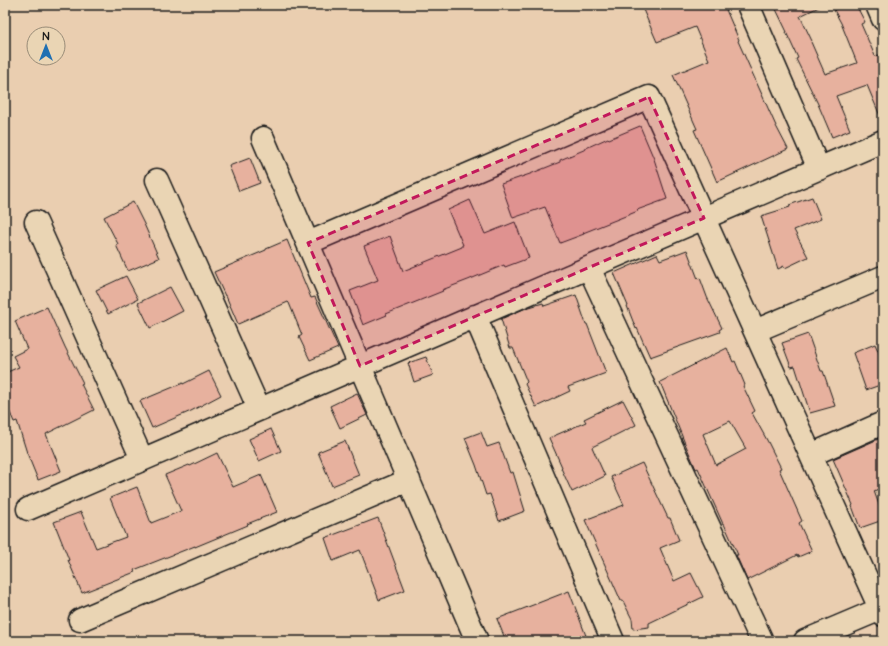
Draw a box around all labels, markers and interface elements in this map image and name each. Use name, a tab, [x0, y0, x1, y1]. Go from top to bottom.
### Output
north arrow	[26, 26, 66, 66]
text: N	[43, 29, 50, 44]

